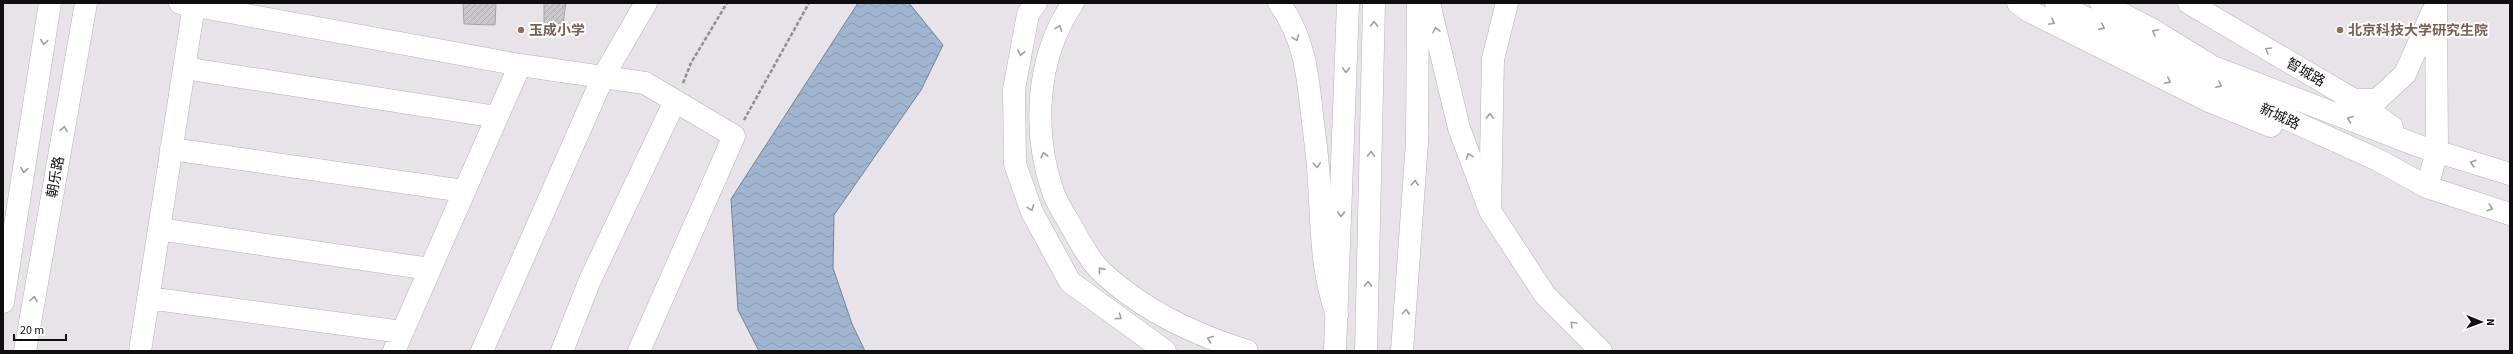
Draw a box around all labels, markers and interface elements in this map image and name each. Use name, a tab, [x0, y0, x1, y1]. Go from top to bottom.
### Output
one-way arrow	[2047, 17, 2055, 25]
place label: 玉成小学	[529, 21, 585, 41]
one-way arrow	[1370, 21, 1378, 27]
place label: 北京科技大学研究生院	[2348, 21, 2488, 41]
one-way arrow	[2098, 23, 2106, 30]
marker: 玉成小学	[516, 25, 526, 35]
one-way arrow	[1054, 25, 1062, 33]
marker: 北京科技大学研究生院	[2335, 25, 2345, 35]
one-way arrow	[1432, 27, 1440, 33]
one-way arrow	[2152, 29, 2159, 36]
one-way arrow	[1292, 34, 1300, 41]
one-way arrow	[40, 39, 49, 45]
one-way arrow	[2265, 47, 2272, 54]
one-way arrow	[1017, 50, 1026, 56]
street label: 智城路	[2282, 54, 2329, 92]
one-way arrow	[1342, 67, 1350, 73]
one-way arrow	[2164, 76, 2171, 84]
one-way arrow	[2215, 80, 2222, 88]
street label: 新城路	[2256, 99, 2303, 135]
one-way arrow	[1486, 113, 1495, 119]
one-way arrow	[2347, 116, 2354, 124]
one-way arrow	[59, 126, 68, 132]
one-way arrow	[1367, 151, 1375, 157]
one-way arrow	[1041, 152, 1049, 158]
one-way arrow	[1465, 152, 1473, 159]
street label: 朝乐路	[42, 155, 69, 200]
one-way arrow	[2469, 159, 2476, 168]
one-way arrow	[1313, 162, 1322, 168]
one-way arrow	[20, 167, 29, 173]
one-way arrow	[1411, 180, 1419, 186]
one-way arrow	[2487, 203, 2494, 212]
one-way arrow	[1026, 204, 1034, 211]
one-way arrow	[1336, 211, 1345, 217]
one-way arrow	[1098, 267, 1105, 275]
one-way arrow	[1364, 281, 1372, 287]
one-way arrow	[29, 296, 38, 302]
north arrow	[2461, 302, 2501, 342]
one-way arrow	[1402, 309, 1411, 315]
one-way arrow	[1114, 312, 1121, 319]
scale bar	[14, 316, 66, 342]
text: N	[2483, 318, 2498, 326]
one-way arrow	[1570, 321, 1578, 329]
text: 20 m	[20, 322, 44, 339]
one-way arrow	[1207, 335, 1214, 343]

